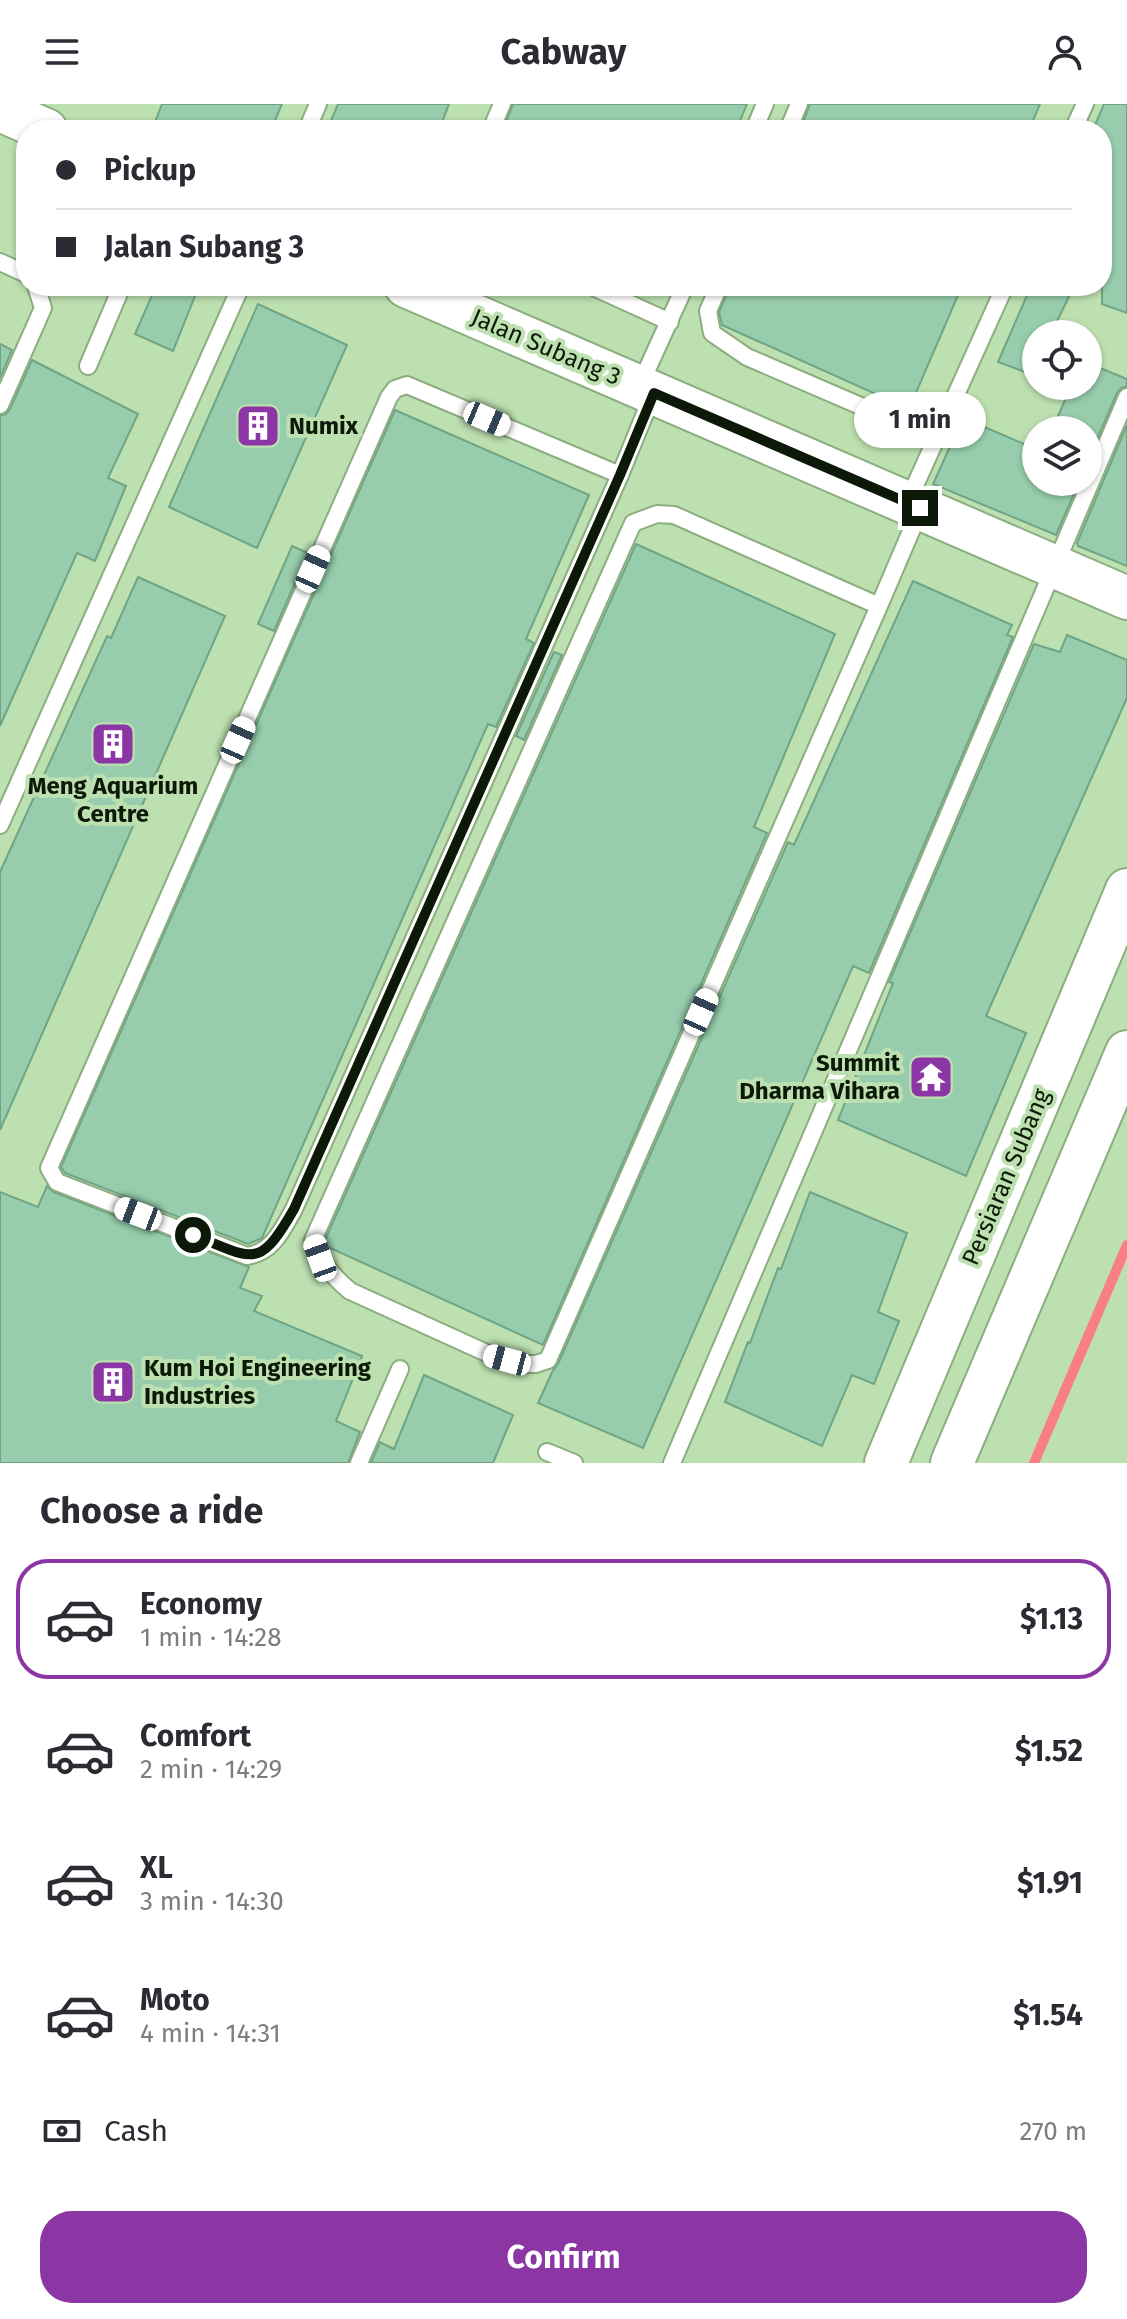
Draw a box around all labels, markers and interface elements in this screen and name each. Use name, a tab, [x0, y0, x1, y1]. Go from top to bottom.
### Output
icon: menu	[40, 30, 84, 74]
text: Cabway	[501, 30, 626, 74]
icon: person	[1043, 30, 1087, 74]
text: Pickup	[104, 152, 196, 188]
text: Jalan Subang 3	[104, 229, 304, 265]
street label: Jalan Subang 3	[467, 303, 625, 391]
map controls	[1022, 320, 1102, 496]
button: locate	[1022, 320, 1102, 400]
callout: 1 min	[854, 392, 986, 448]
car	[460, 399, 514, 439]
building icon: Numix	[234, 402, 282, 450]
text: 1 min	[889, 404, 951, 435]
place label: Numix	[289, 412, 359, 440]
button: layers	[1022, 416, 1102, 496]
route end	[902, 490, 938, 526]
car	[292, 542, 334, 596]
car	[217, 713, 259, 767]
building icon: Meng Aquarium Centre	[89, 720, 137, 768]
place label: Meng Aquarium Centre	[28, 772, 198, 828]
car	[680, 985, 722, 1039]
place label: Summit Dharma Vihara	[739, 1049, 901, 1105]
temple icon: Summit Dharma Vihara	[907, 1053, 955, 1101]
street label: Persiaran Subang	[956, 1084, 1056, 1269]
car	[111, 1194, 165, 1234]
route start	[175, 1217, 211, 1253]
car	[301, 1231, 339, 1285]
car	[481, 1342, 533, 1378]
place label: Kum Hoi Engineering Industries	[144, 1354, 372, 1410]
building icon: Kum Hoi Engineering Industries	[89, 1358, 137, 1406]
text: Choose a ride	[40, 1489, 263, 1533]
icon: car	[44, 1583, 116, 1655]
text: Economy	[140, 1586, 262, 1622]
text: $1.13	[1020, 1601, 1083, 1637]
text: 1 min · 14:28	[140, 1622, 282, 1653]
icon: car	[44, 1715, 116, 1787]
text: Comfort	[140, 1718, 251, 1754]
text: $1.52	[1015, 1733, 1083, 1769]
text: 2 min · 14:29	[140, 1754, 282, 1785]
icon: car	[44, 1847, 116, 1919]
text: XL	[140, 1850, 173, 1886]
text: $1.91	[1017, 1865, 1083, 1901]
text: 3 min · 14:30	[140, 1886, 284, 1917]
icon: car	[44, 1979, 116, 2051]
text: Moto	[140, 1982, 210, 2018]
text: $1.54	[1013, 1997, 1083, 2033]
text: 4 min · 14:31	[140, 2018, 281, 2049]
icon: cash	[40, 2109, 84, 2153]
text: Cash	[104, 2113, 168, 2149]
text: 270 m	[1019, 2116, 1087, 2147]
button: Confirm	[40, 2211, 1087, 2303]

